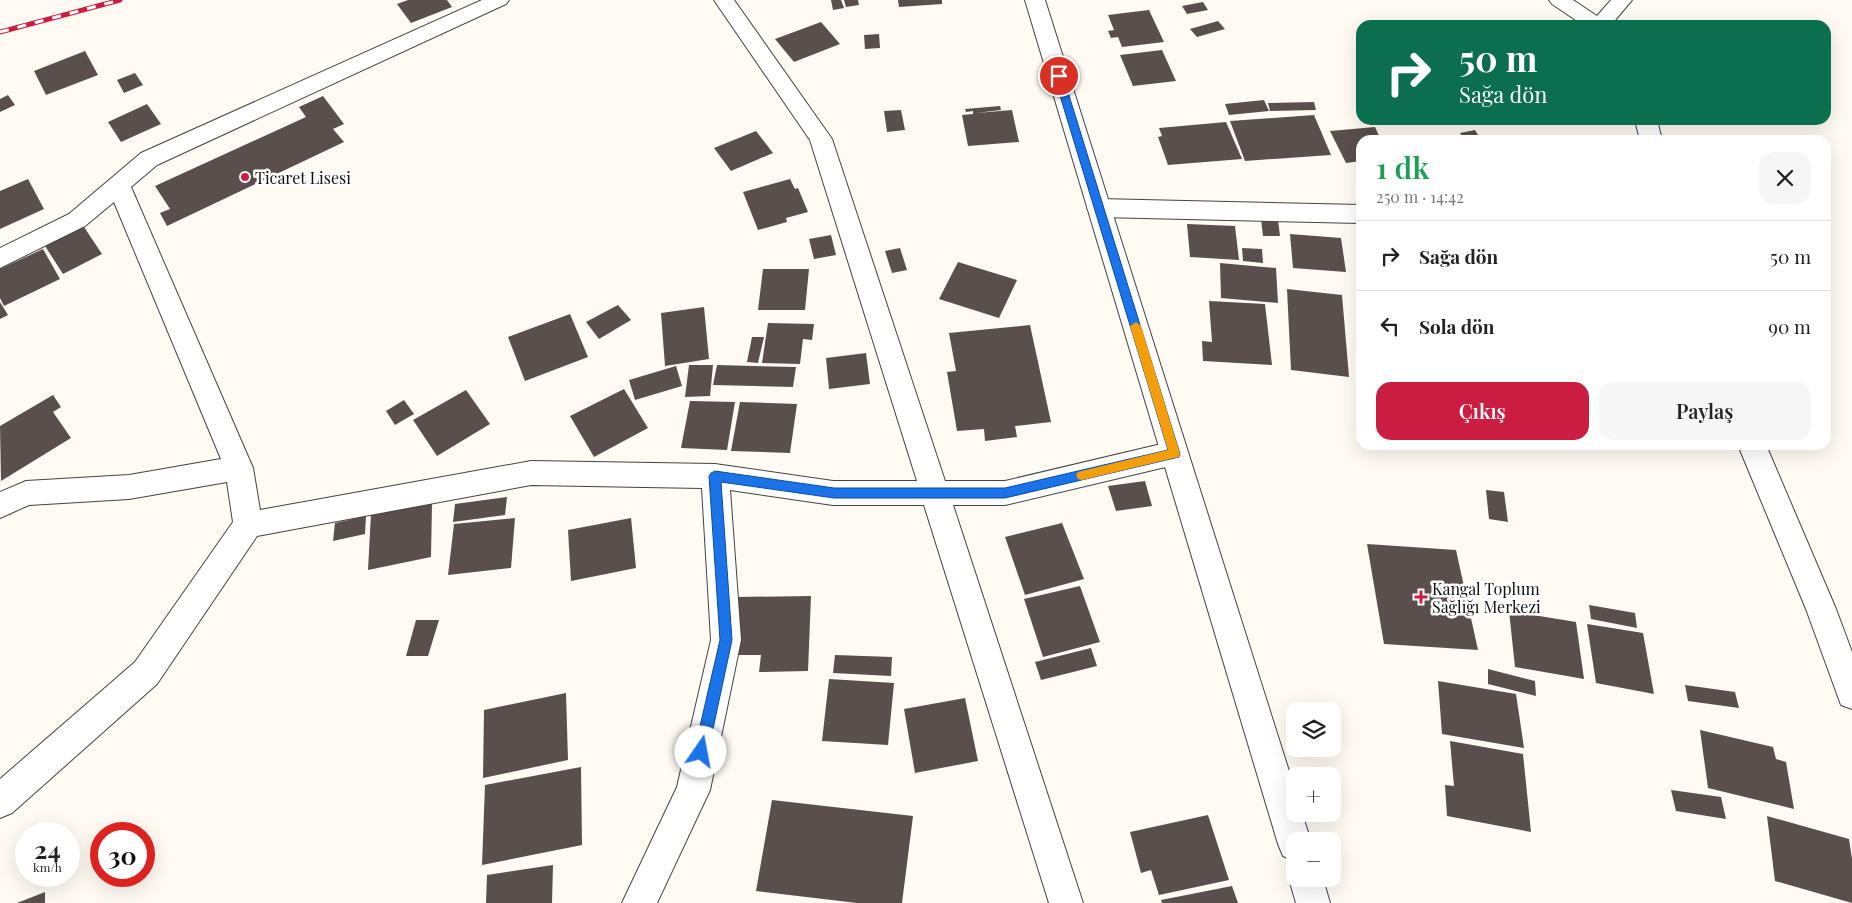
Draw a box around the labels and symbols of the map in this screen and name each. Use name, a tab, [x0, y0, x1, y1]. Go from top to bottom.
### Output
pin	[1038, 55, 1080, 97]
place label: Ticaret Lisesi	[255, 167, 351, 188]
marker: Ticaret Lisesi	[239, 171, 251, 183]
place label: Kangal Toplum Sağlığı Merkezi	[1432, 578, 1541, 617]
marker: Kangal Toplum Sağlığı Merkezi	[1414, 590, 1428, 604]
position arrow	[674, 725, 726, 777]
speed limit sign: 30	[90, 822, 155, 887]

